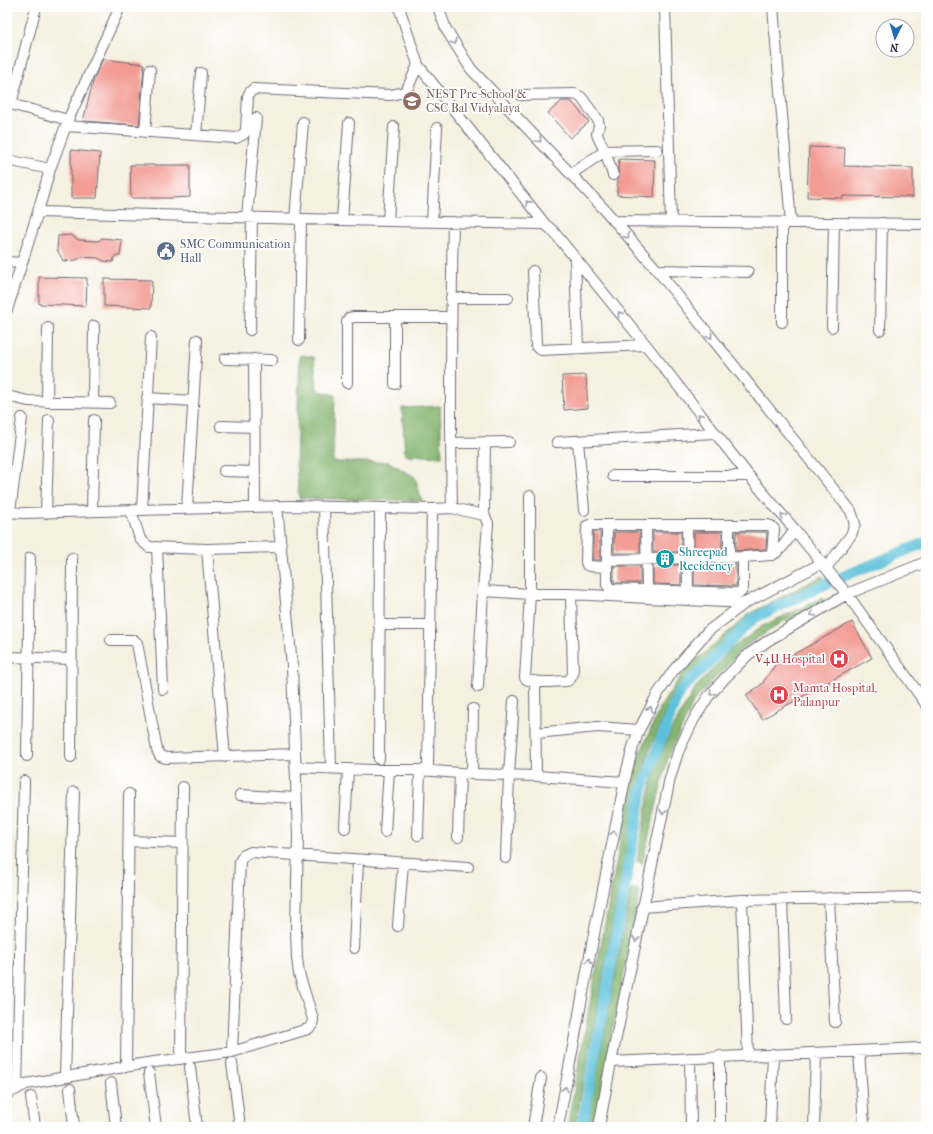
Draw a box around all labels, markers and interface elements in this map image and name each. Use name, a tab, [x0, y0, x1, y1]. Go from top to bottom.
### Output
north arrow	[875, 18, 915, 58]
one-way arrow	[450, 38, 457, 45]
text: N	[889, 41, 899, 54]
place label: NEST Pre-School & CSC Bal Vidyalaya	[426, 87, 527, 115]
school or university icon: NEST Pre-School & CSC Bal Vidyalaya	[401, 90, 423, 112]
one-way arrow	[534, 135, 542, 143]
one-way arrow	[526, 200, 533, 207]
one-way arrow	[622, 231, 629, 238]
place label: SMC Communication Hall	[180, 237, 290, 265]
public building icon: SMC Communication Hall	[155, 240, 177, 262]
one-way arrow	[617, 311, 624, 318]
one-way arrow	[705, 331, 712, 338]
one-way arrow	[698, 413, 705, 420]
one-way arrow	[780, 514, 787, 521]
place label: Shreepad Recidency	[679, 545, 734, 573]
building icon: Shreepad Recidency	[654, 548, 676, 570]
one-way arrow	[810, 609, 817, 616]
hospital icon: V4U Hospital	[828, 648, 850, 670]
place label: V4U Hospital	[754, 652, 826, 666]
place label: Mamta Hospital, Palanpur	[793, 681, 878, 709]
hospital icon: Mamta Hospital, Palanpur	[768, 684, 790, 706]
one-way arrow	[709, 689, 716, 696]
one-way arrow	[645, 706, 653, 713]
one-way arrow	[659, 809, 667, 815]
one-way arrow	[610, 830, 618, 836]
one-way arrow	[632, 936, 640, 942]
one-way arrow	[585, 958, 593, 964]
one-way arrow	[561, 1086, 569, 1092]

